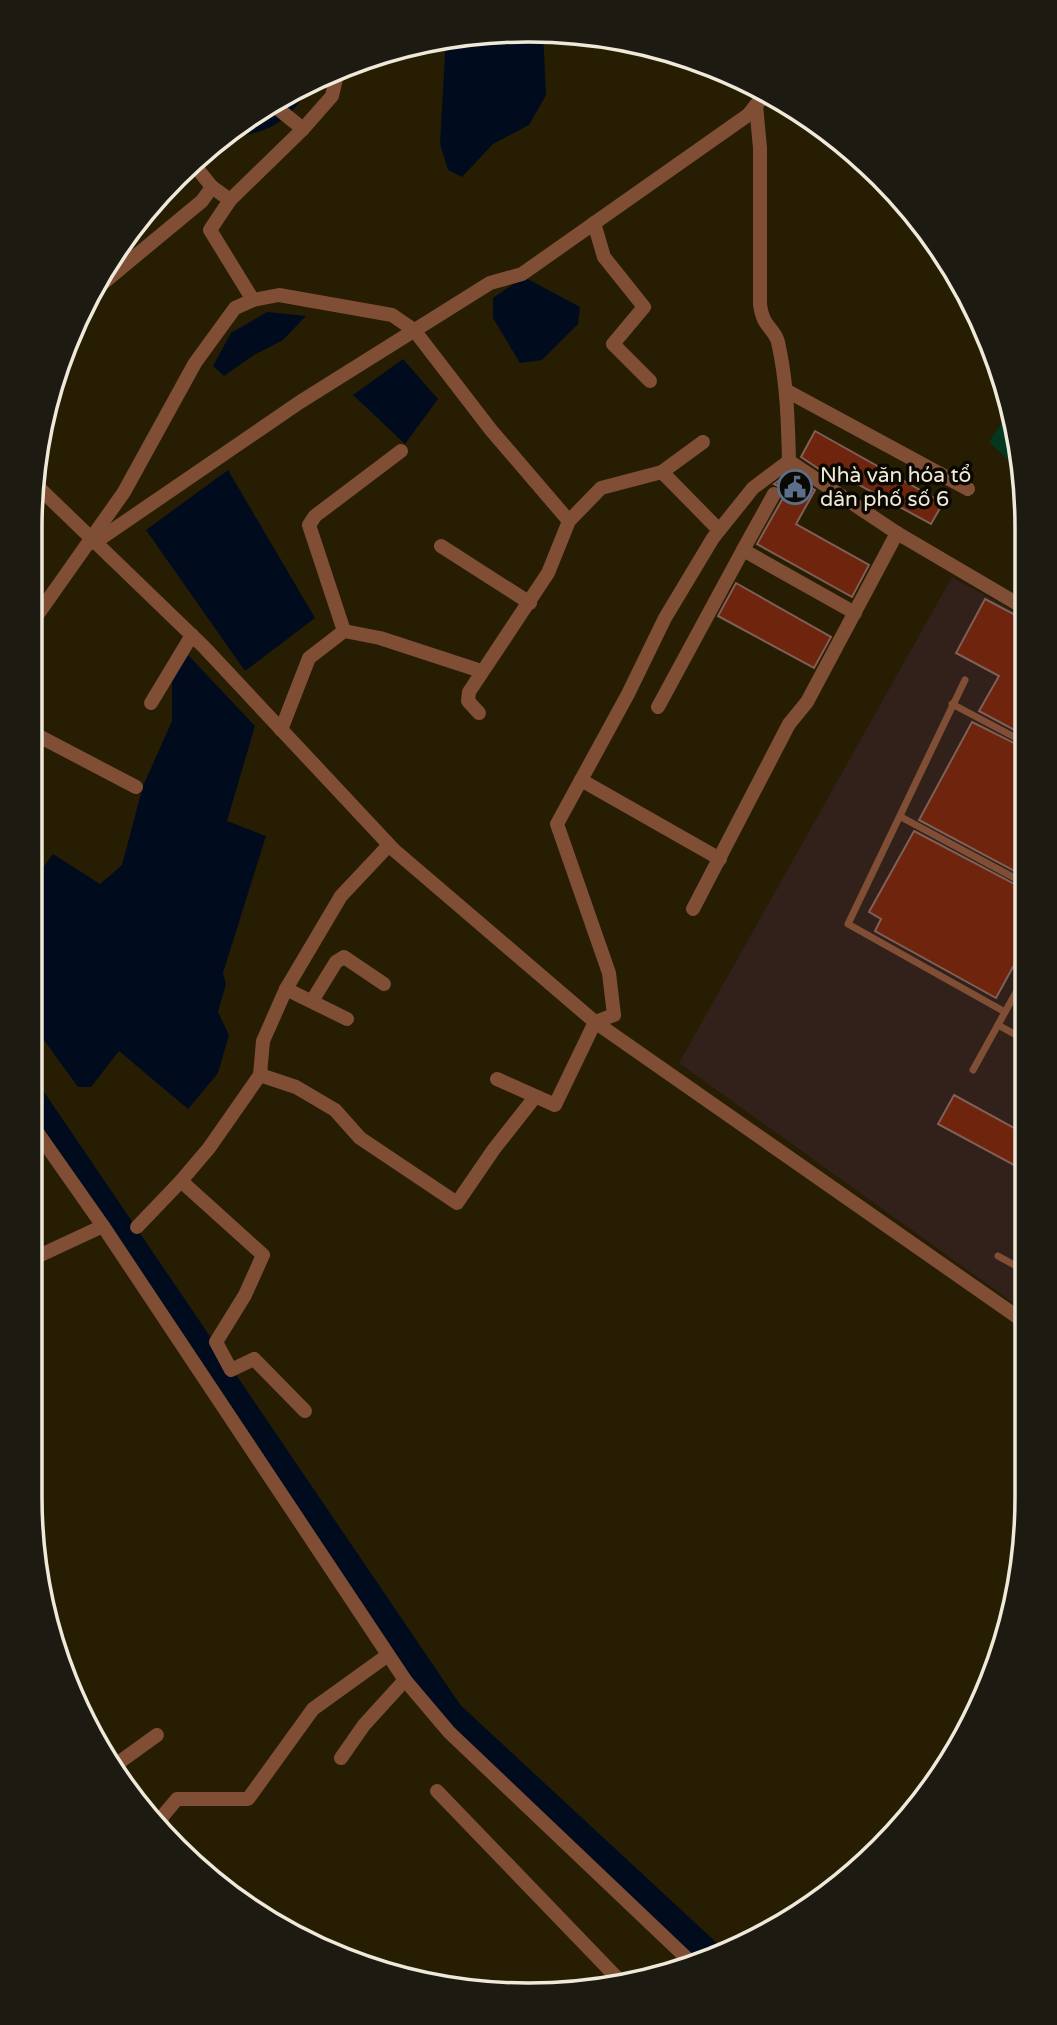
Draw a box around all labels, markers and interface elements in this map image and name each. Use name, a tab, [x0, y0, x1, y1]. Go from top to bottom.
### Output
place label: Nhà văn hóa tổ dân phố số 6	[820, 463, 971, 512]
public building icon: Nhà văn hóa tổ dân phố số 6	[776, 468, 814, 506]

